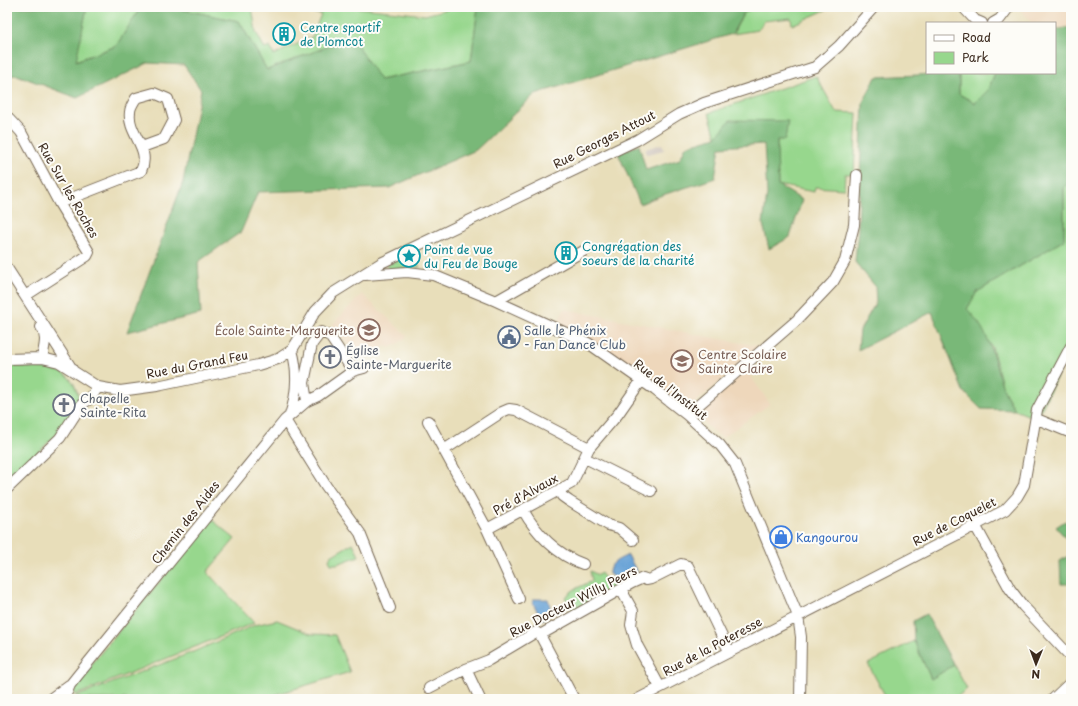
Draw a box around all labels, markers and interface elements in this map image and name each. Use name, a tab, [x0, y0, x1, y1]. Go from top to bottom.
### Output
place label: Centre sportif de Plomcot	[300, 18, 382, 50]
building icon: Centre sportif de Plomcot	[271, 21, 297, 47]
legend	[926, 22, 1056, 74]
text: Road	[962, 28, 991, 46]
text: Park	[962, 48, 989, 66]
street label: Rue Georges Attout	[550, 105, 658, 173]
street label: Rue Sur les Roches	[34, 139, 104, 241]
place label: Congrégation des soeurs de la charité	[582, 237, 694, 269]
place label: Point de vue du Feu de Bouge	[424, 240, 518, 272]
building icon: Congrégation des soeurs de la charité	[553, 240, 579, 266]
place icon: Point de vue du Feu de Bouge	[396, 243, 422, 269]
school or university icon: École Sainte-Marguerite	[356, 317, 382, 343]
place label: École Sainte-Marguerite	[215, 321, 354, 339]
place label: Salle le Phénix - Fan Dance Club	[524, 321, 626, 353]
public building icon: Salle le Phénix - Fan Dance Club	[496, 324, 522, 350]
place label: Église Sainte-Marguerite	[346, 341, 452, 373]
church icon: Église Sainte-Marguerite	[317, 344, 343, 370]
street label: Rue du Grand Feu	[145, 345, 249, 383]
place label: Centre Scolaire Sainte Claire	[698, 345, 787, 377]
school or university icon: Centre Scolaire Sainte Claire	[669, 348, 695, 374]
street label: Rue de l'Institut	[630, 354, 712, 424]
place label: Chapelle Sainte-Rita	[80, 389, 147, 421]
church icon: Chapelle Sainte-Rita	[51, 392, 77, 418]
street label: Pré d'Alvaux	[489, 469, 561, 519]
street label: Chemin des Aides	[147, 476, 224, 568]
street label: Rue de Coquelet	[909, 492, 999, 550]
shop icon: Kangourou	[768, 524, 794, 550]
place label: Kangourou	[796, 528, 858, 546]
street label: Rue Docteur Willy Peers	[506, 561, 640, 641]
street label: Rue de la Poteresse	[659, 612, 765, 680]
north arrow	[1016, 644, 1056, 684]
text: N	[1031, 666, 1040, 683]

